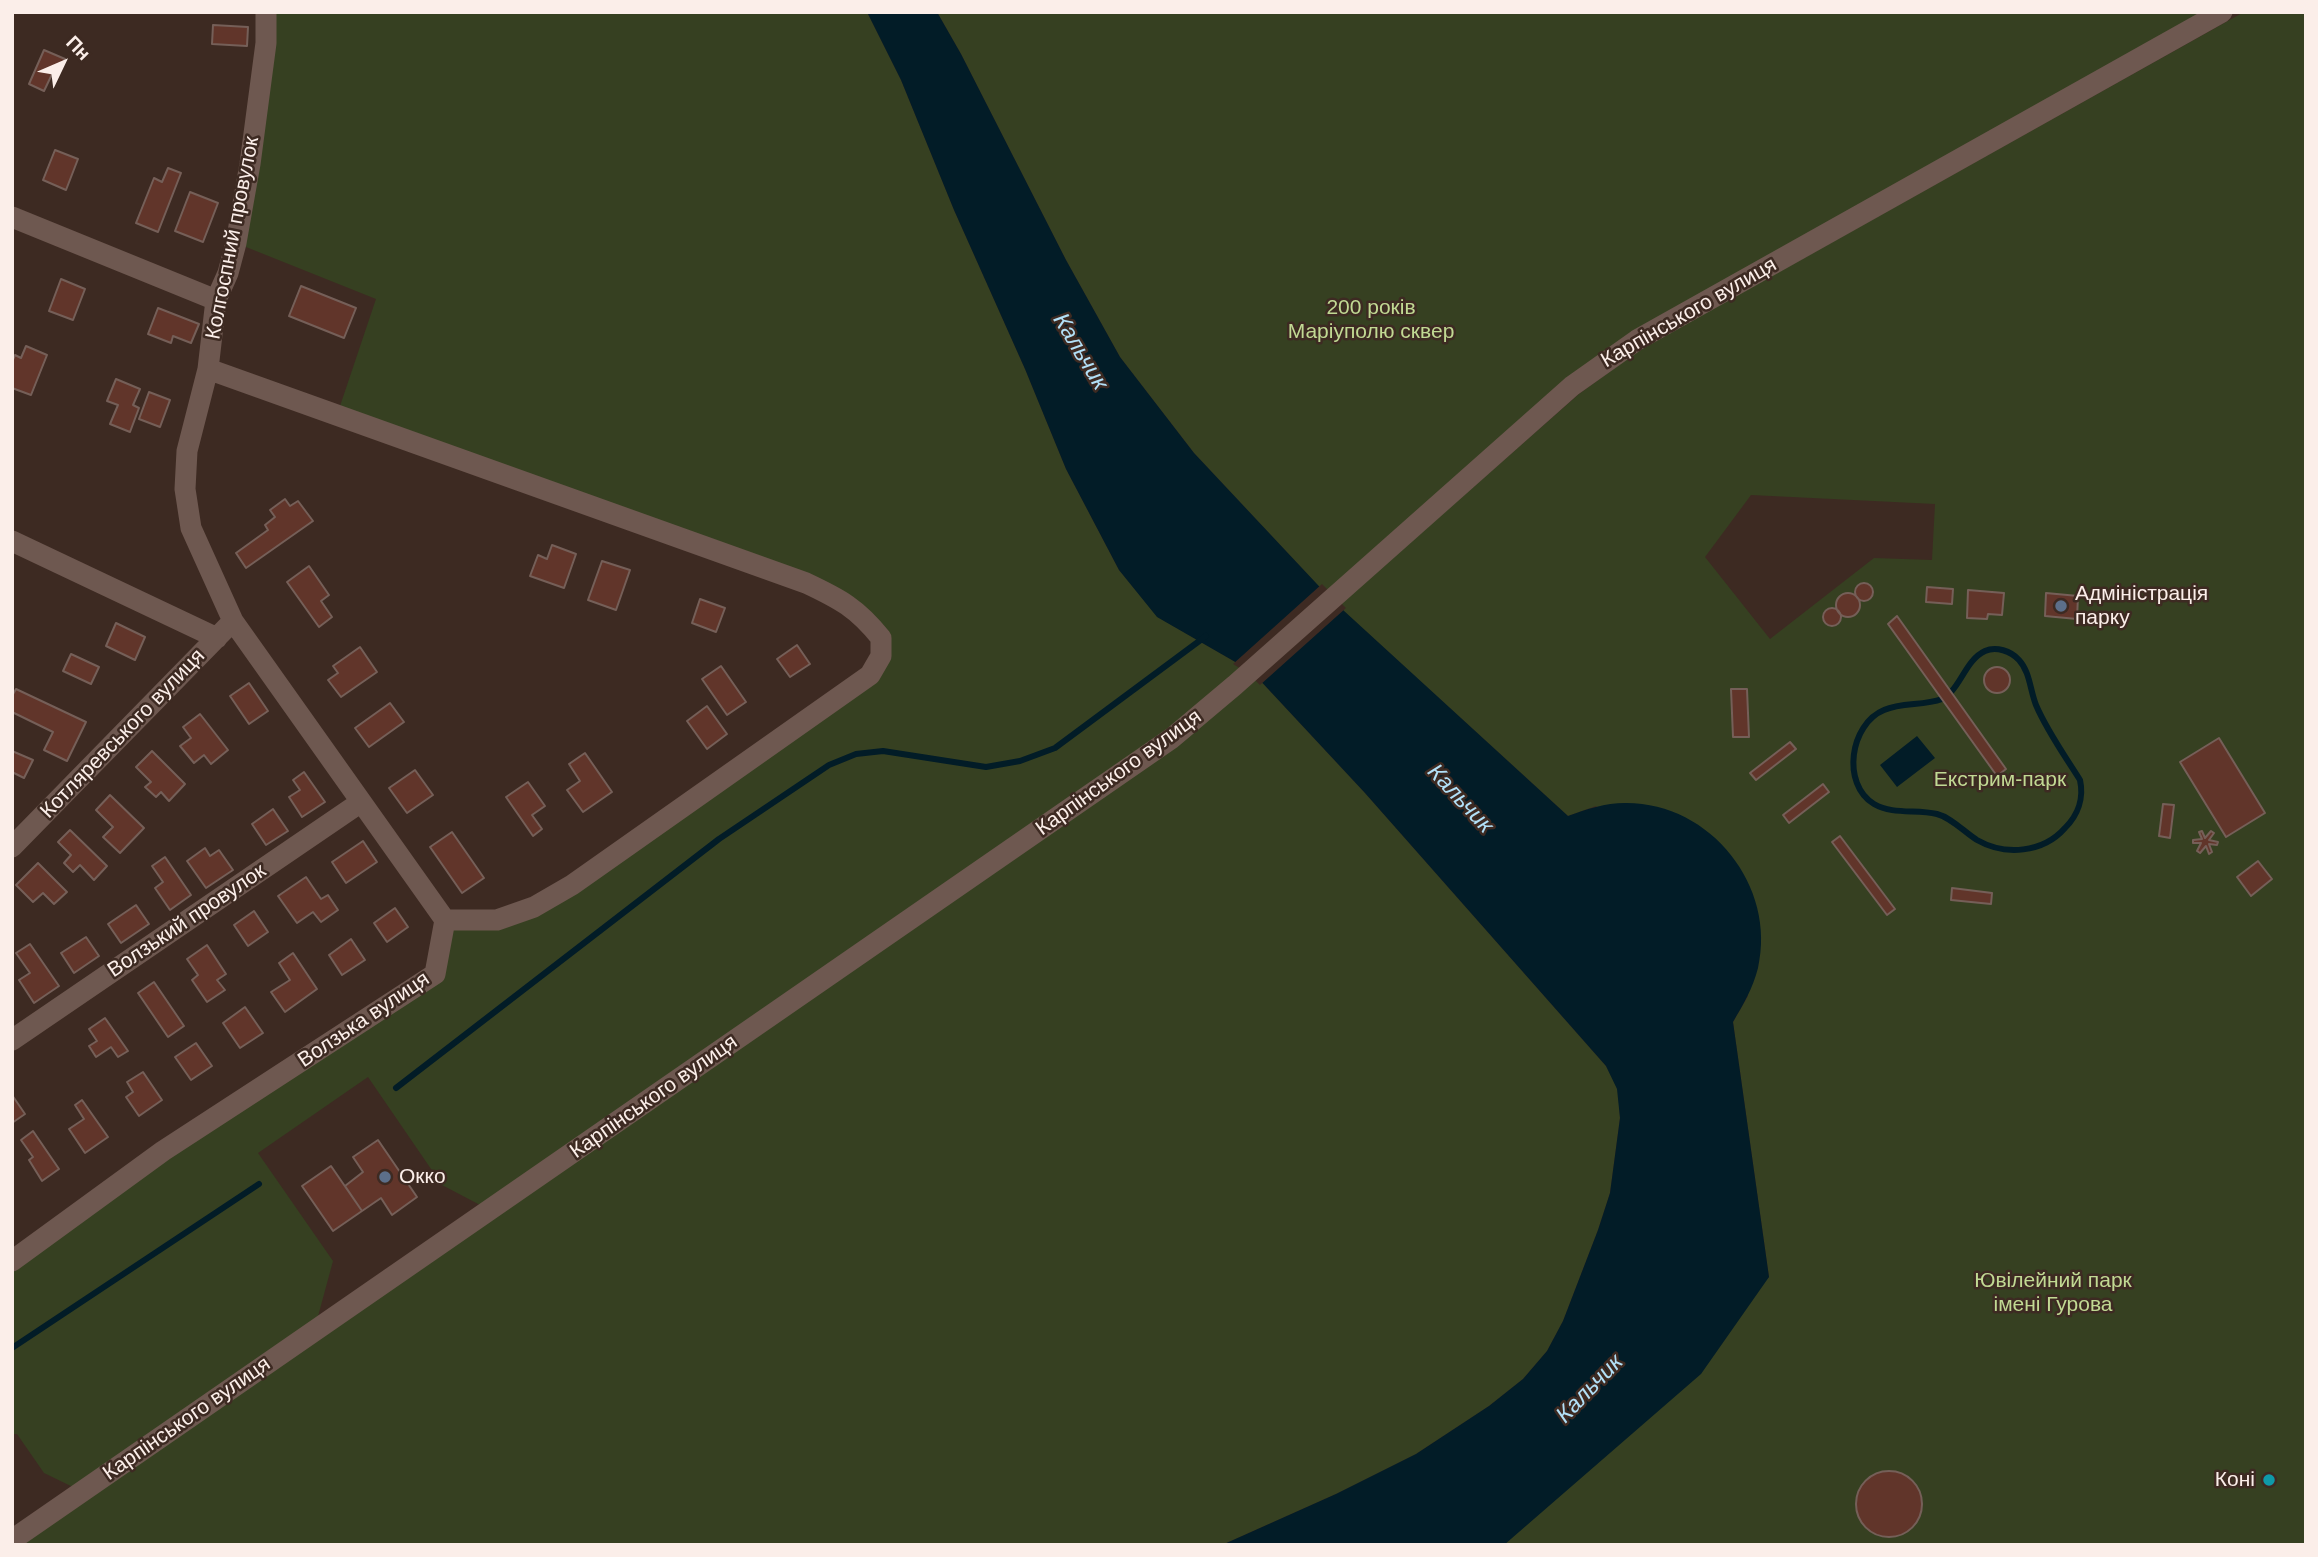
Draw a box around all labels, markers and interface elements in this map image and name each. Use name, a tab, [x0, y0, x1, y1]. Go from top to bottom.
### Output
north arrow	[28, 28, 98, 98]
text: Пн	[62, 32, 95, 64]
street label: Колгоспний провулок	[201, 134, 265, 342]
street label: Карпінського вулиця	[1597, 252, 1781, 374]
park label: 200 років Маріуполю сквер	[1288, 295, 1454, 345]
water label: Кальчик	[1046, 309, 1114, 395]
place label: Адміністрація парку	[2075, 581, 2208, 631]
marker: Адміністрація парку	[2053, 598, 2069, 614]
street label: Котляревського вулиця	[35, 644, 211, 824]
street label: Карпінського вулиця	[1031, 704, 1207, 842]
water label: Кальчик	[1421, 759, 1499, 839]
park label: Екстрим-парк	[1934, 767, 2066, 793]
street label: Волзький провулок	[103, 859, 271, 983]
street label: Волзька вулиця	[293, 967, 435, 1073]
street label: Карпінського вулиця	[565, 1030, 743, 1164]
place label: Окко	[399, 1164, 446, 1190]
marker: Окко	[377, 1169, 393, 1185]
park label: Ювілейний парк імені Гурова	[1974, 1268, 2132, 1318]
water label: Кальчик	[1551, 1349, 1629, 1429]
street label: Карпінського вулиця	[98, 1352, 276, 1486]
place label: Коні	[2215, 1467, 2255, 1493]
marker: Коні	[2261, 1472, 2277, 1488]

